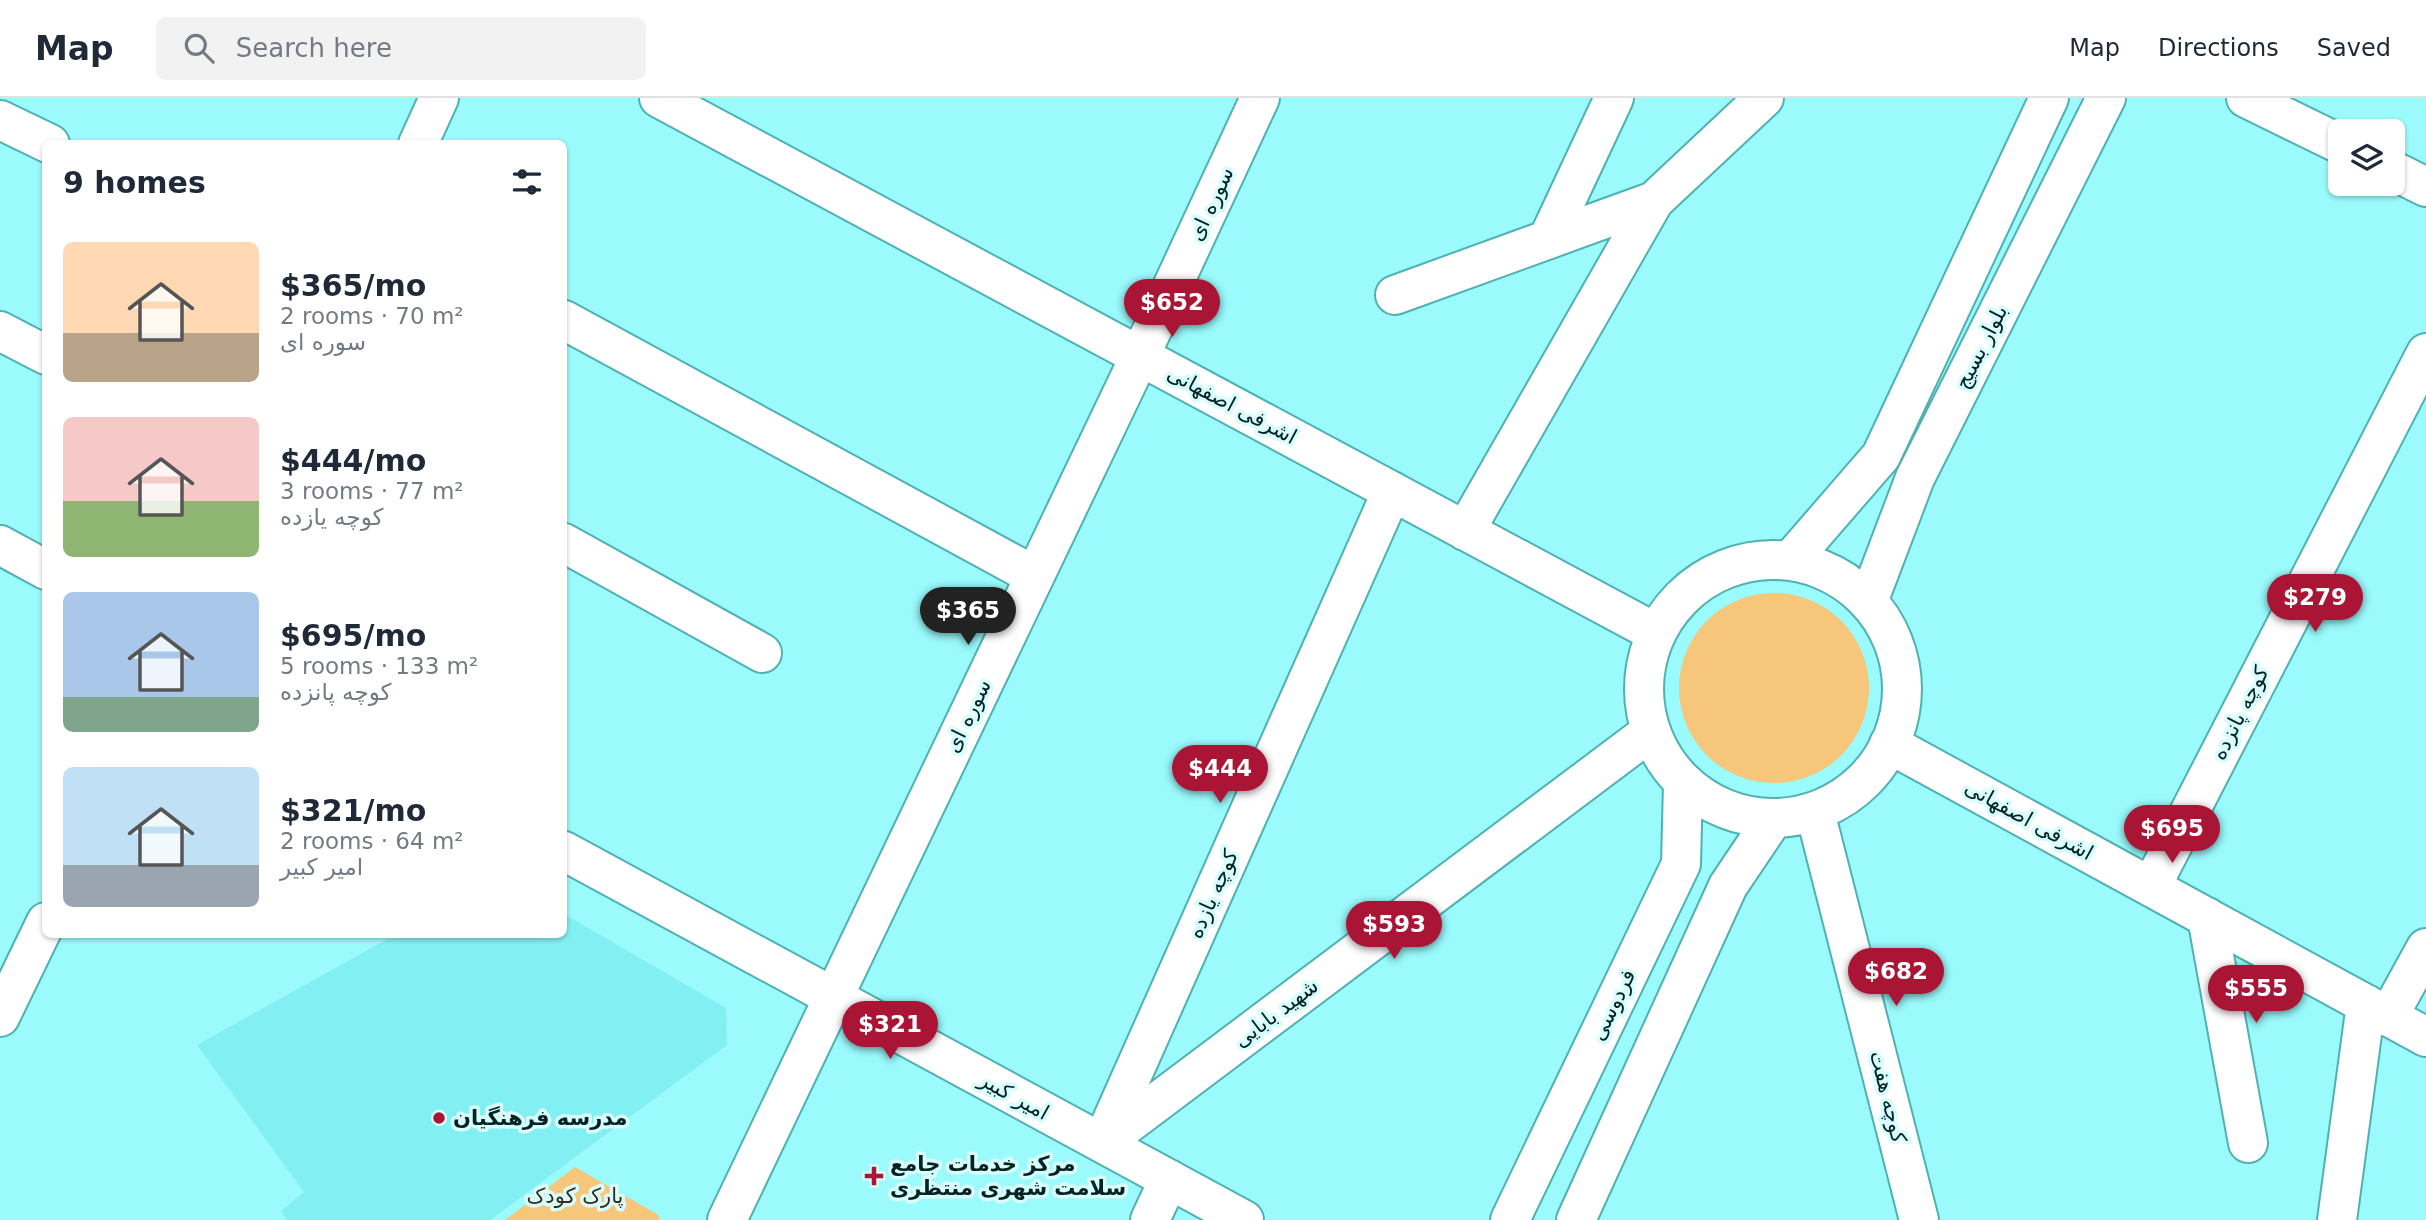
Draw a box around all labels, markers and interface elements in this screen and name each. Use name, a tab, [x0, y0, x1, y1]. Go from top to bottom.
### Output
search box	[156, 17, 646, 80]
text: Map	[35, 29, 114, 68]
icon: search	[180, 29, 218, 67]
text: Search here	[236, 33, 392, 63]
text: Map	[2069, 34, 2120, 62]
text: Directions	[2158, 34, 2279, 62]
text: Saved	[2317, 34, 2391, 62]
map controls	[2328, 119, 2405, 196]
button: layers	[2328, 119, 2405, 196]
icon: filters	[508, 163, 546, 201]
street label: سوره ای	[1184, 163, 1238, 245]
text: 9 homes	[63, 165, 206, 200]
text: $365/mo	[280, 268, 426, 303]
icon: home	[119, 270, 203, 354]
pin: $652	[1131, 280, 1213, 339]
text: $652	[1140, 289, 1204, 315]
street label: بلوار بسیج	[1950, 301, 2012, 393]
text: 2 rooms · 70 m²	[280, 303, 464, 329]
text: سوره ای	[280, 329, 366, 355]
street label: اشرفی اصفهانی	[1163, 361, 1301, 449]
text: $444/mo	[280, 443, 426, 478]
icon: home	[119, 445, 203, 529]
text: 3 rooms · 77 m²	[280, 478, 464, 504]
text: کوچه یازده	[280, 504, 384, 530]
pin: $279	[2274, 574, 2356, 634]
text: $279	[2283, 584, 2347, 610]
pin: $365	[927, 588, 1009, 647]
text: $365	[936, 597, 1000, 623]
text: $695/mo	[280, 618, 426, 653]
icon: home	[119, 620, 203, 704]
text: 5 rooms · 133 m²	[280, 653, 478, 679]
street label: کوچه پانزده	[2206, 662, 2274, 764]
street label: سوره ای	[940, 675, 996, 757]
text: کوچه پانزده	[280, 679, 392, 705]
pin: $444	[1179, 746, 1261, 805]
text: $444	[1188, 755, 1252, 781]
street label: اشرفی اصفهانی	[1961, 775, 2097, 865]
text: $321/mo	[280, 793, 426, 828]
icon: home	[119, 795, 203, 879]
pin: $695	[2131, 806, 2213, 865]
text: $695	[2140, 815, 2204, 841]
text: 2 rooms · 64 m²	[280, 828, 464, 854]
street label: کوچه یازده	[1183, 846, 1243, 942]
text: امیر کبیر	[280, 854, 363, 880]
pin: $593	[1353, 902, 1435, 961]
text: $593	[1362, 911, 1426, 937]
pin: $682	[1855, 948, 1937, 1008]
text: $682	[1864, 958, 1928, 984]
street label: فردوسی	[1586, 965, 1640, 1045]
pin: $555	[2215, 965, 2297, 1025]
street label: شهید بابایی	[1229, 974, 1323, 1052]
text: $555	[2224, 975, 2288, 1001]
pin: $321	[849, 1002, 931, 1061]
text: $321	[858, 1011, 922, 1037]
street label: کوچه هفت	[1865, 1048, 1911, 1146]
street label: امیر کبیر	[974, 1067, 1053, 1125]
place label: مدرسه فرهنگیان	[453, 1105, 627, 1130]
marker: مدرسه فرهنگیان	[431, 1110, 447, 1126]
place label: مرکز خدمات جامع سلامت شهری منتظری	[890, 1152, 1126, 1200]
marker: مرکز خدمات جامع سلامت شهری منتظری	[864, 1166, 884, 1186]
park label: پارک کودک	[527, 1184, 624, 1208]

